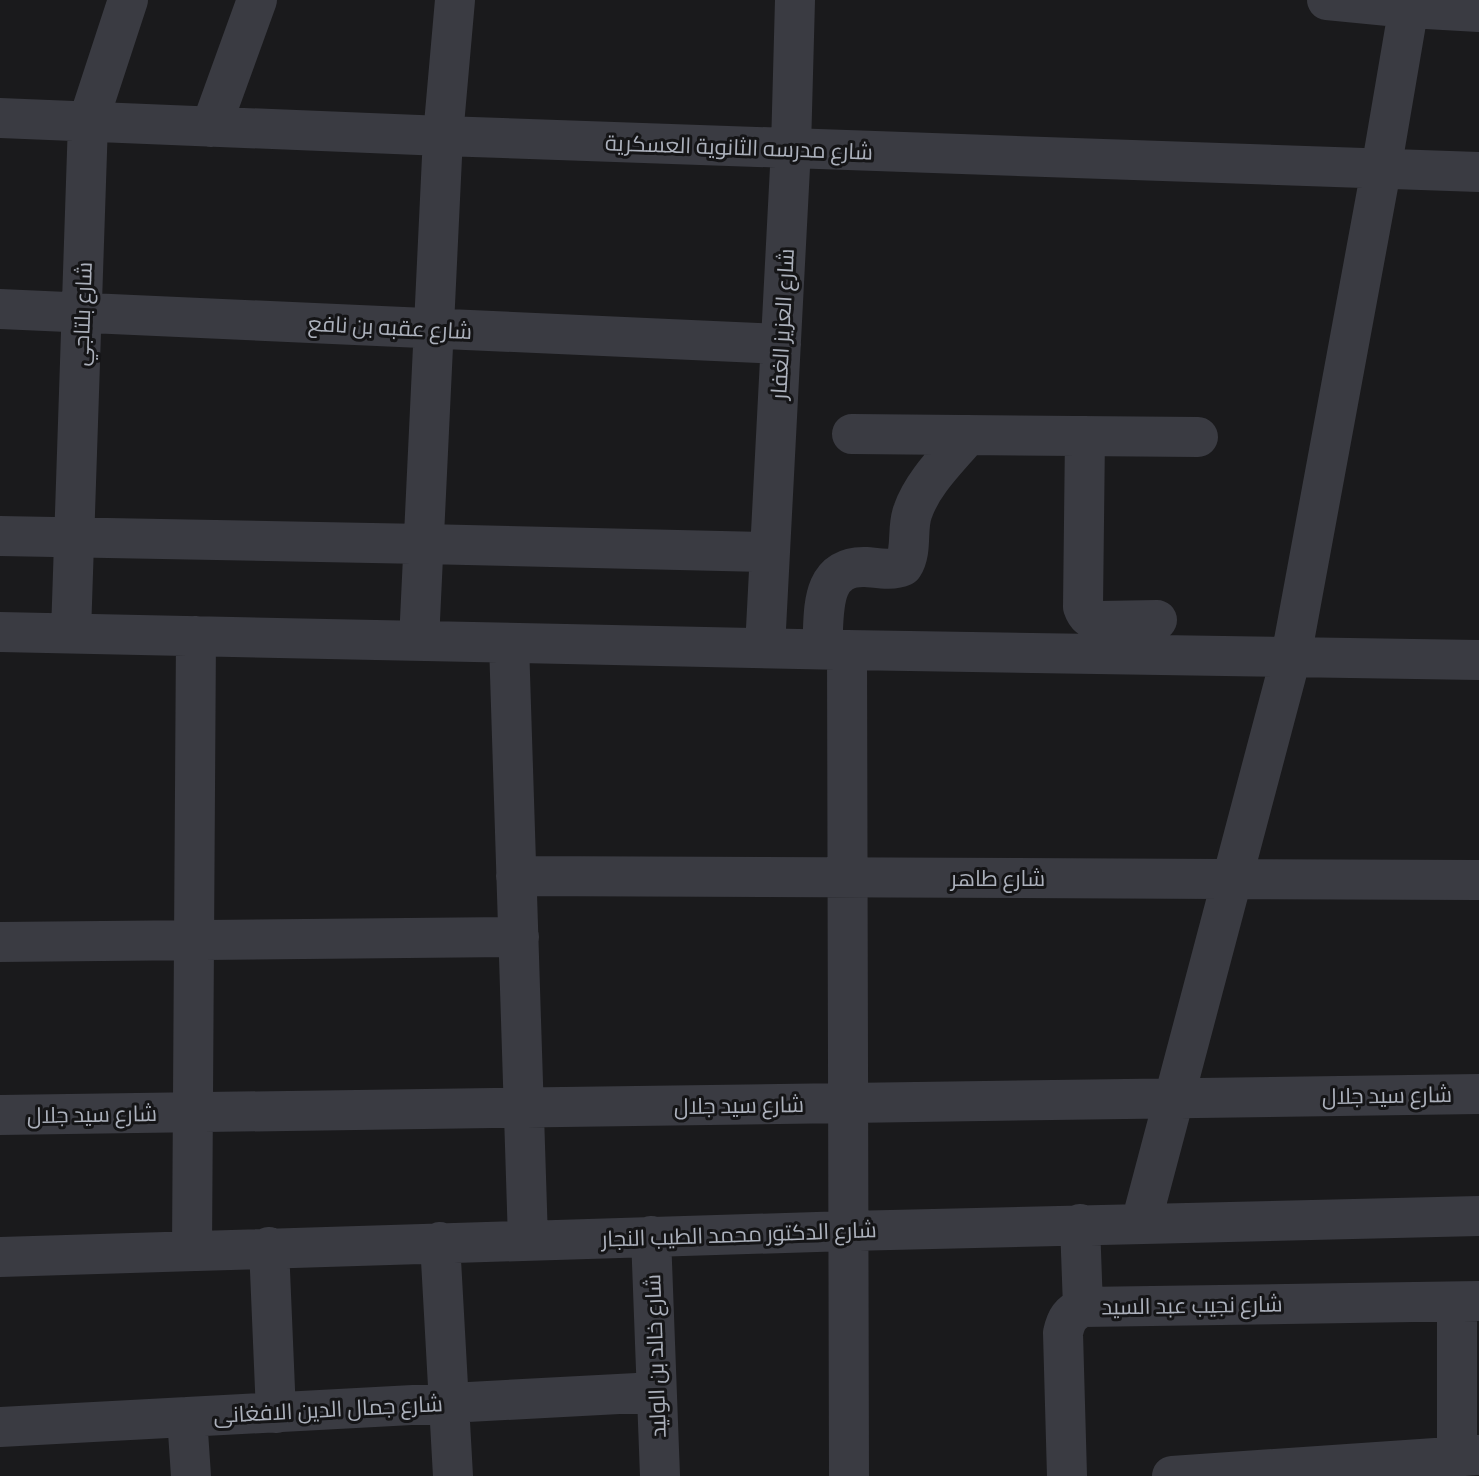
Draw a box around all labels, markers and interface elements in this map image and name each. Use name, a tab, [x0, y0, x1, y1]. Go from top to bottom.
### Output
street label: شارع مدرسه الثانوية العسكرية	[604, 129, 873, 167]
street label: شارع العزيز الغفار	[765, 248, 801, 402]
street label: شارع بلتاجي	[67, 261, 101, 367]
street label: شارع عقبه بن نافع	[307, 310, 473, 346]
street label: شارع طاهر	[949, 865, 1045, 893]
street label: شارع سيد جلال	[1322, 1081, 1452, 1111]
street label: شارع سيد جلال	[674, 1091, 804, 1121]
street label: شارع سيد جلال	[27, 1100, 157, 1130]
street label: شارع الدكتور محمد الطيب النجار	[599, 1216, 877, 1254]
street label: شارع خالد بن الوليد	[639, 1274, 673, 1438]
street label: شارع نجيب عبد السيد	[1101, 1290, 1283, 1322]
street label: شارع جمال الدين الافغانى	[213, 1390, 443, 1430]

